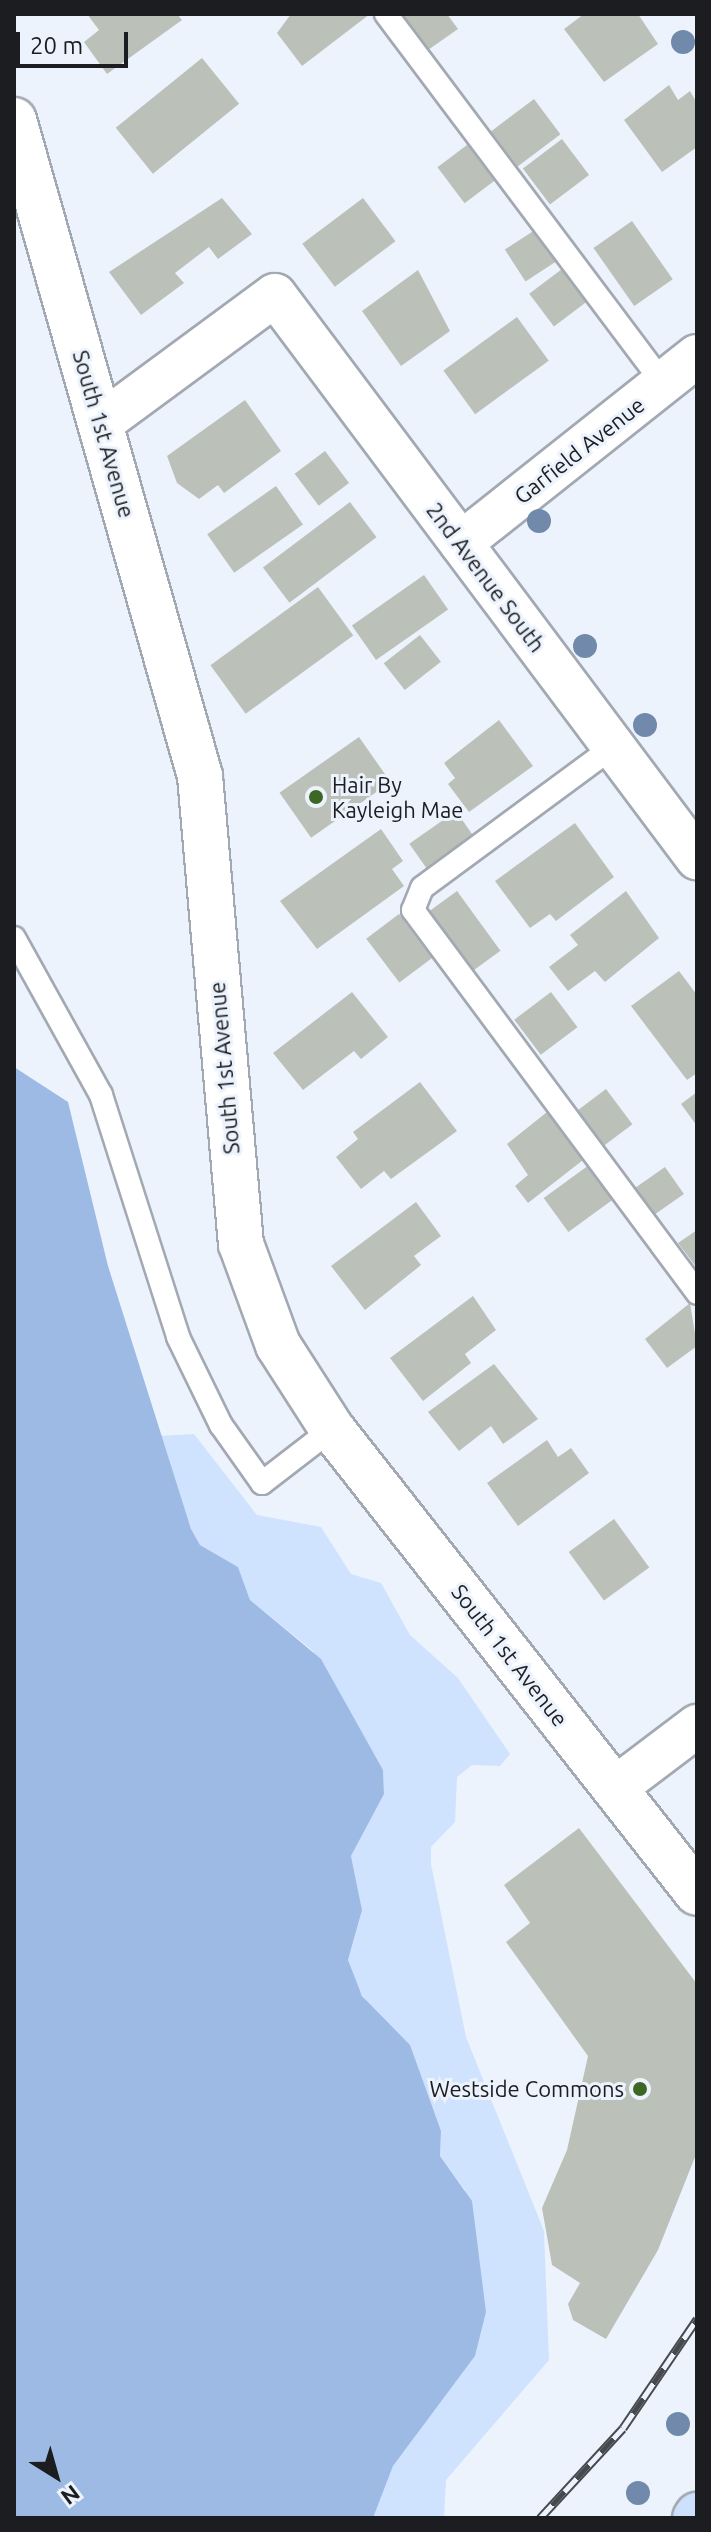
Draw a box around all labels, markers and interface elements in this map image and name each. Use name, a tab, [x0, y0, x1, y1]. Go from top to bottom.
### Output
scale bar	[20, 16, 132, 66]
text: 20 m	[30, 32, 83, 59]
street label: South 1st Avenue	[67, 347, 141, 521]
street label: Garfield Avenue	[509, 391, 649, 509]
street label: 2nd Avenue South	[421, 497, 551, 657]
place label: Hair By Kayleigh Mae	[332, 771, 463, 822]
marker: Hair By Kayleigh Mae	[307, 788, 325, 806]
street label: South 1st Avenue	[203, 981, 245, 1155]
street label: South 1st Avenue	[446, 1579, 574, 1731]
place label: Westside Commons	[429, 2076, 624, 2102]
marker: Westside Commons	[631, 2080, 649, 2098]
north arrow	[16, 2436, 96, 2516]
text: N	[57, 2481, 85, 2510]

